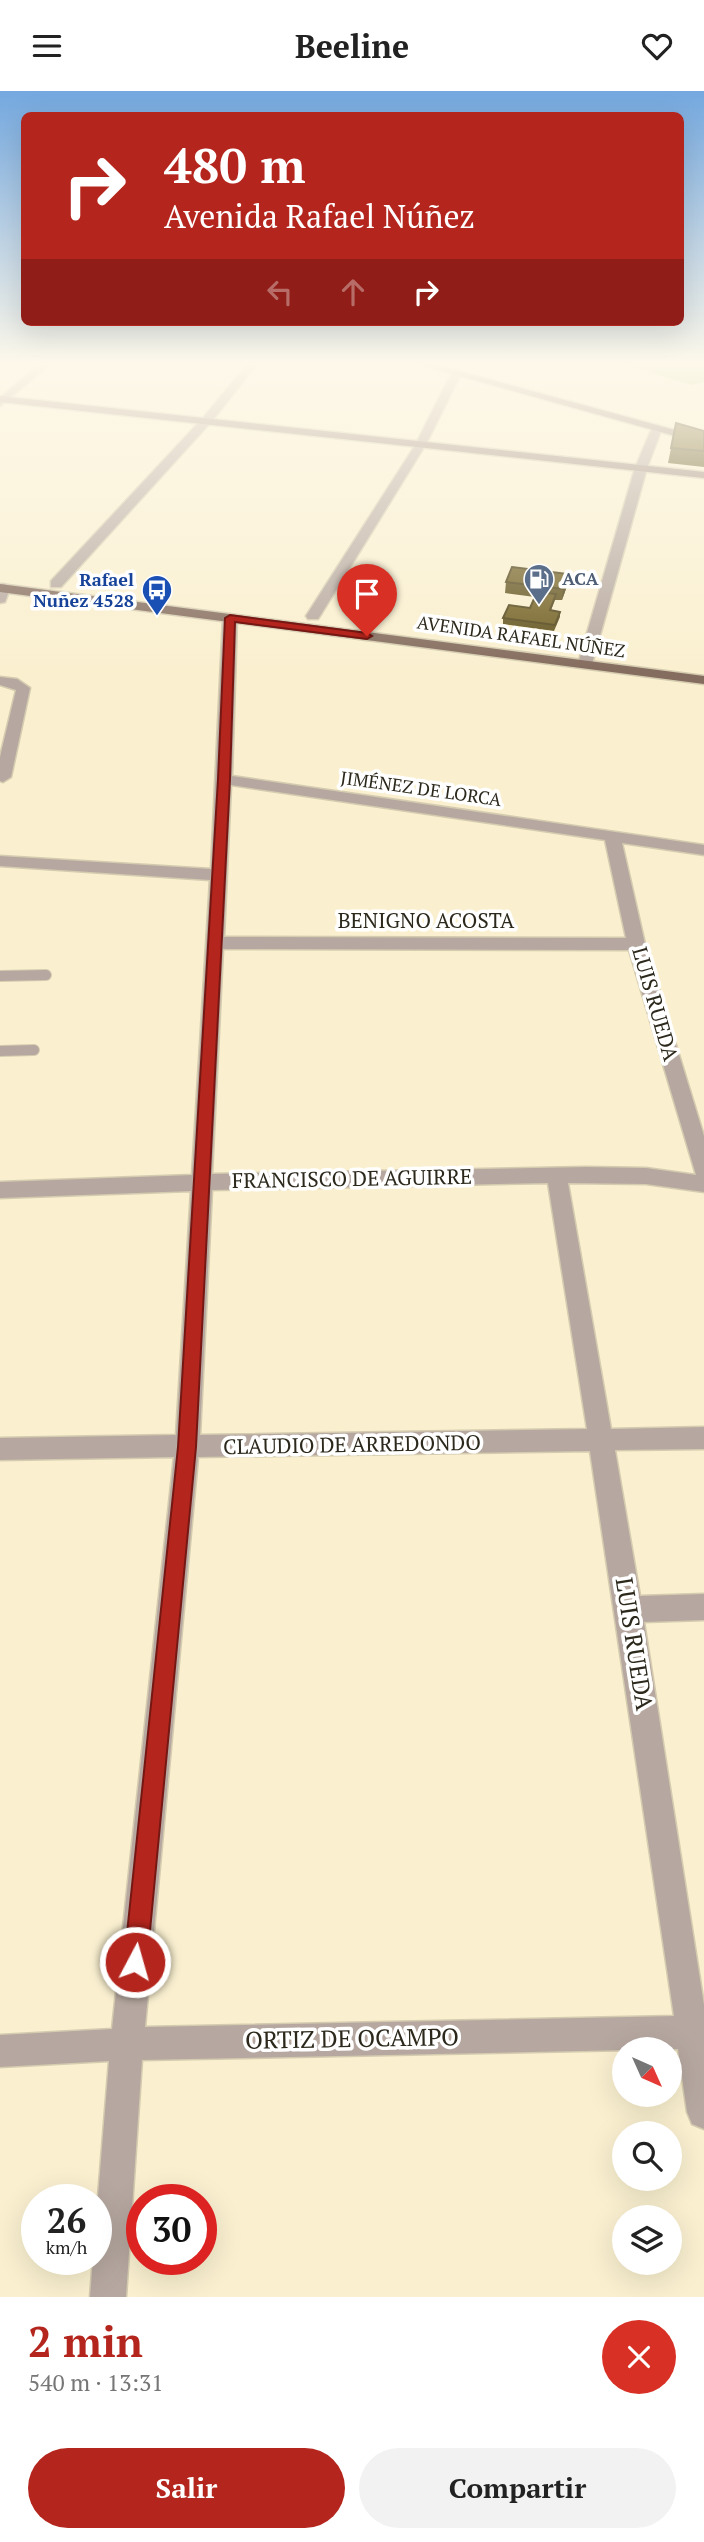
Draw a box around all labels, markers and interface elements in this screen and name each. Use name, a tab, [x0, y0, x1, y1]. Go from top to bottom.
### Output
text: Beeline	[295, 25, 409, 67]
icon: menu	[28, 27, 66, 65]
icon: heart	[638, 27, 676, 65]
text: 480 m	[164, 132, 306, 197]
icon: right	[49, 140, 140, 231]
text: Avenida Rafael Núñez	[164, 195, 475, 237]
icon: left	[261, 273, 299, 311]
icon: ahead	[334, 273, 372, 311]
icon: right	[407, 273, 445, 311]
fuel station icon: ACA	[522, 562, 556, 606]
pin	[337, 564, 397, 636]
place label: ACA	[562, 566, 600, 590]
place label: Rafael Nuñez 4528	[33, 567, 134, 612]
bus stop icon: Rafael Nuñez 4528	[140, 573, 174, 617]
icon: arrive	[348, 575, 386, 613]
street label: AVENIDA RAFAEL NÚÑEZ	[415, 610, 627, 663]
street label: JIMÉNEZ DE LORCA	[339, 765, 504, 811]
street label: BENIGNO ACOSTA	[338, 906, 515, 934]
street label: LUIS RUEDA	[626, 944, 686, 1065]
street label: FRANCISCO DE AGUIRRE	[232, 1162, 472, 1194]
street label: CLAUDIO DE ARREDONDO	[223, 1428, 481, 1460]
street label: LUIS RUEDA	[609, 1575, 661, 1713]
position arrow	[98, 1925, 172, 1999]
street label: ORTIZ DE OCAMPO	[245, 2020, 459, 2056]
north arrow	[612, 2037, 682, 2107]
map controls	[612, 2037, 682, 2275]
button: search	[612, 2121, 682, 2191]
speed limit sign: 30	[126, 2184, 217, 2275]
text: 26	[47, 2197, 86, 2243]
button: layers	[612, 2205, 682, 2275]
text: km/h	[46, 2235, 87, 2259]
text: 2 min	[28, 2313, 143, 2369]
button: close	[602, 2320, 676, 2394]
text: 540 m · 13:31	[28, 2367, 163, 2398]
button: Salir	[28, 2448, 345, 2528]
button: Compartir	[359, 2448, 676, 2528]

